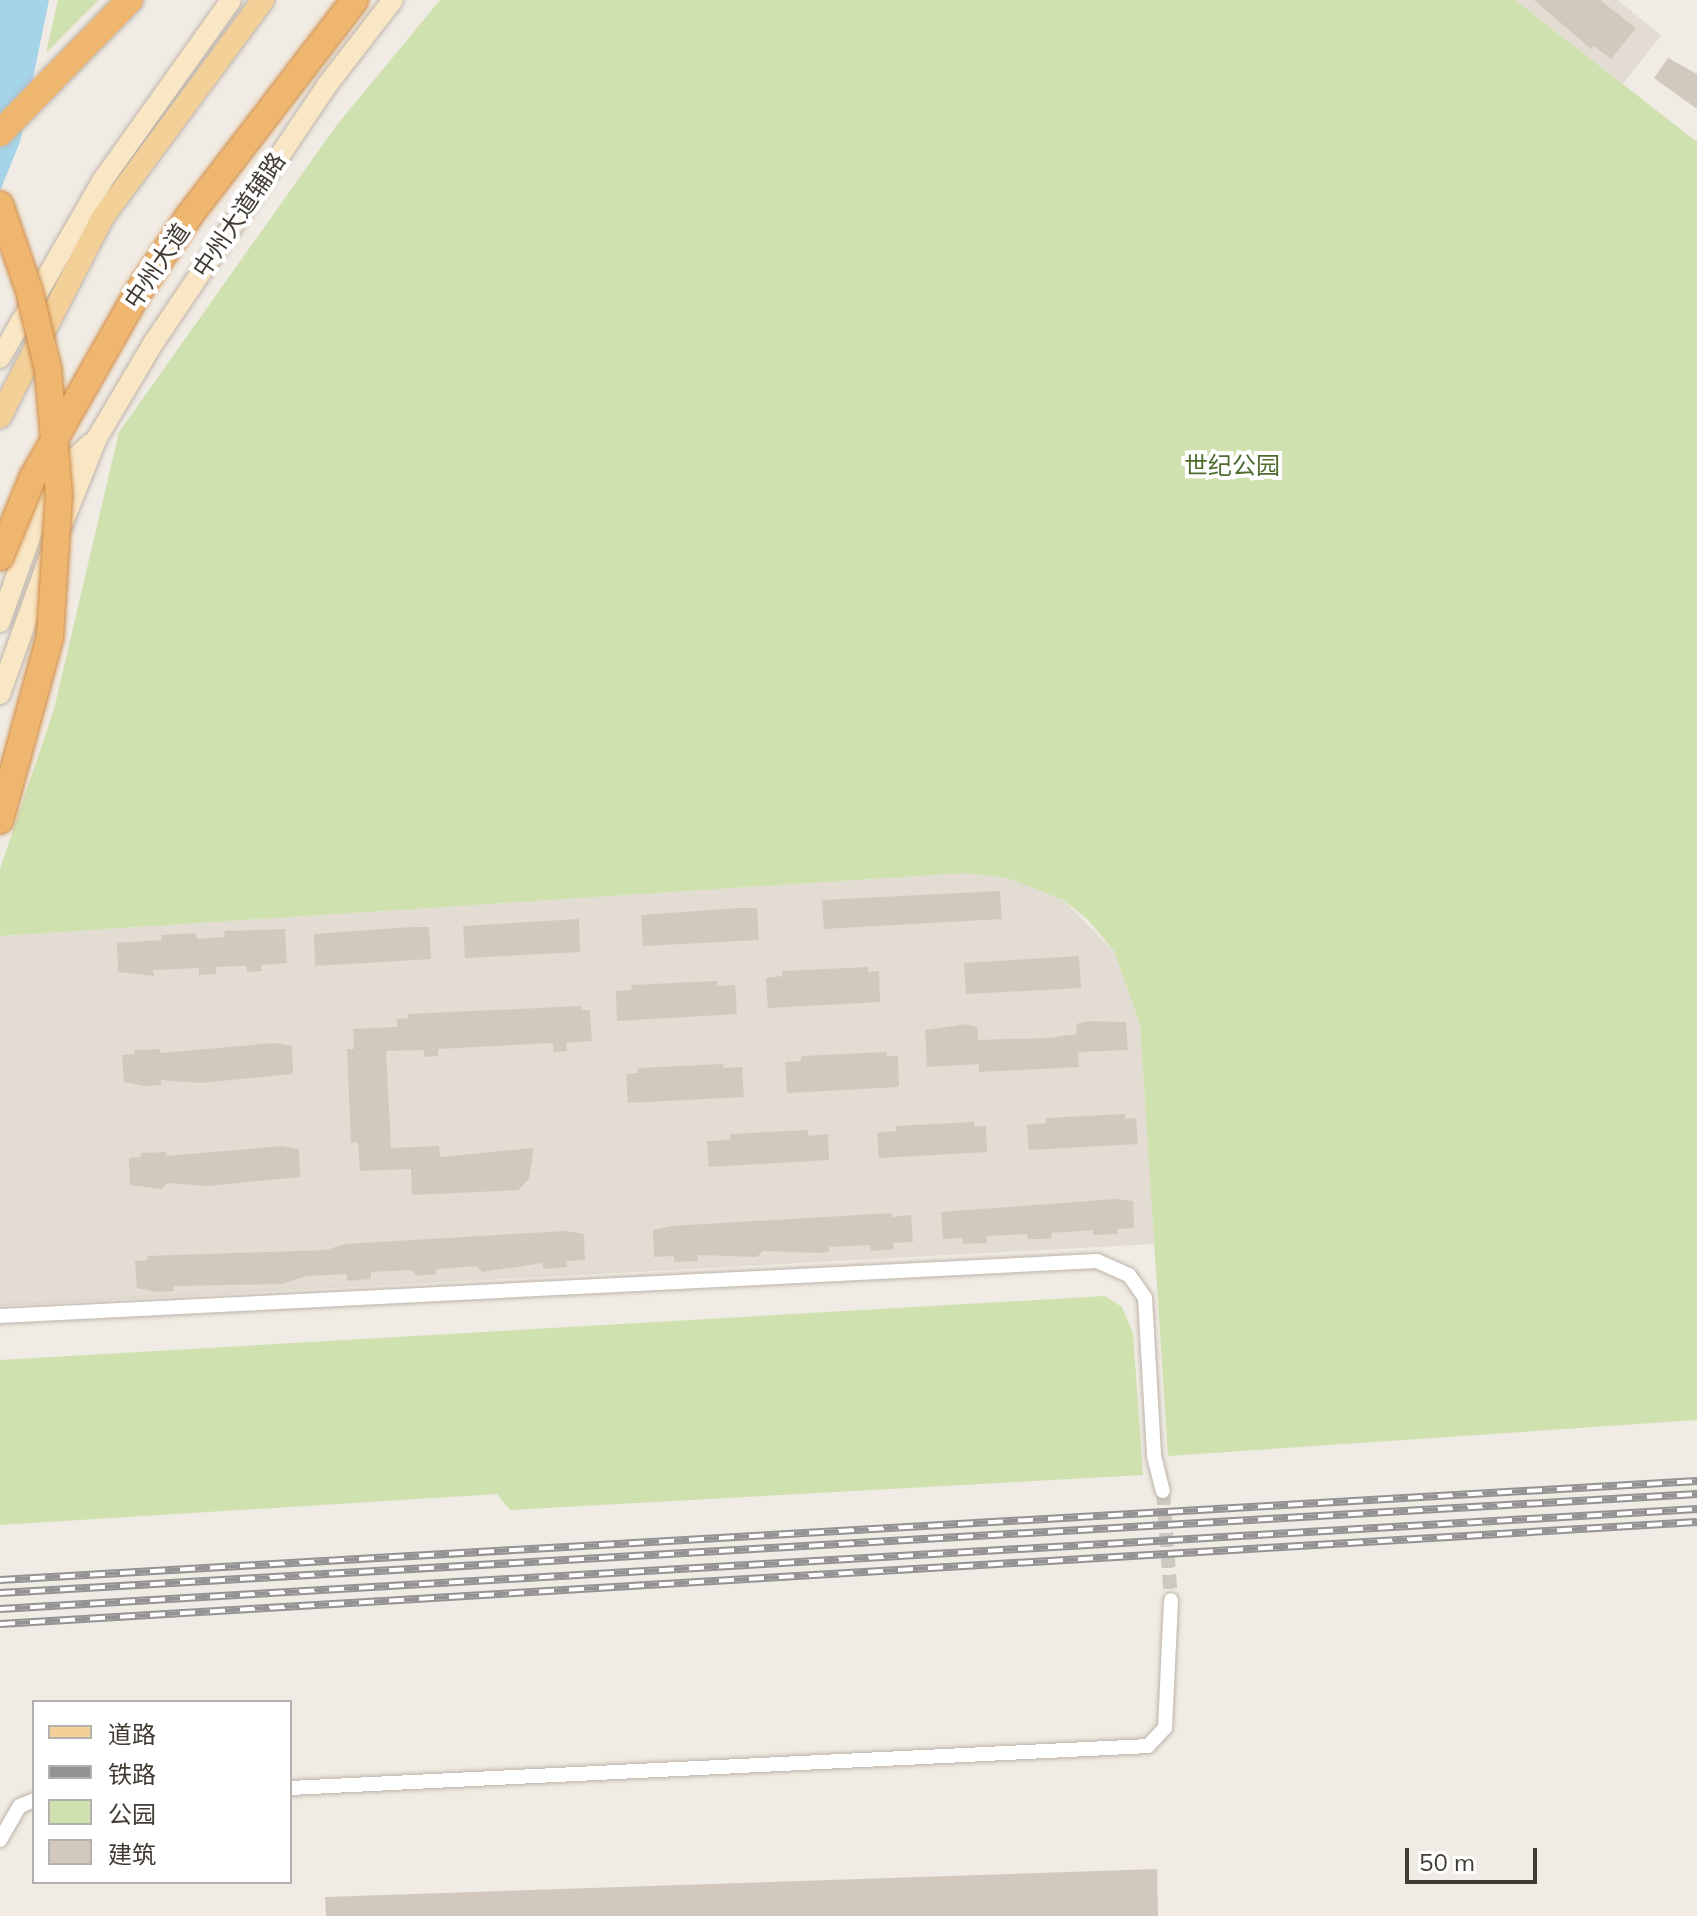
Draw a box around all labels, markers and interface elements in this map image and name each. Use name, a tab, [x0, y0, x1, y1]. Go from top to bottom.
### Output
street label: 中州大道辅路	[187, 147, 291, 283]
street label: 中州大道	[118, 218, 196, 314]
park label: 世纪公园	[1184, 452, 1280, 480]
legend	[32, 1700, 292, 1884]
text: 道路	[108, 1719, 156, 1749]
text: 铁路	[108, 1759, 156, 1789]
text: 公园	[108, 1799, 156, 1829]
scale bar	[1409, 1832, 1541, 1882]
text: 建筑	[108, 1839, 156, 1869]
text: 50 m	[1419, 1847, 1475, 1877]

